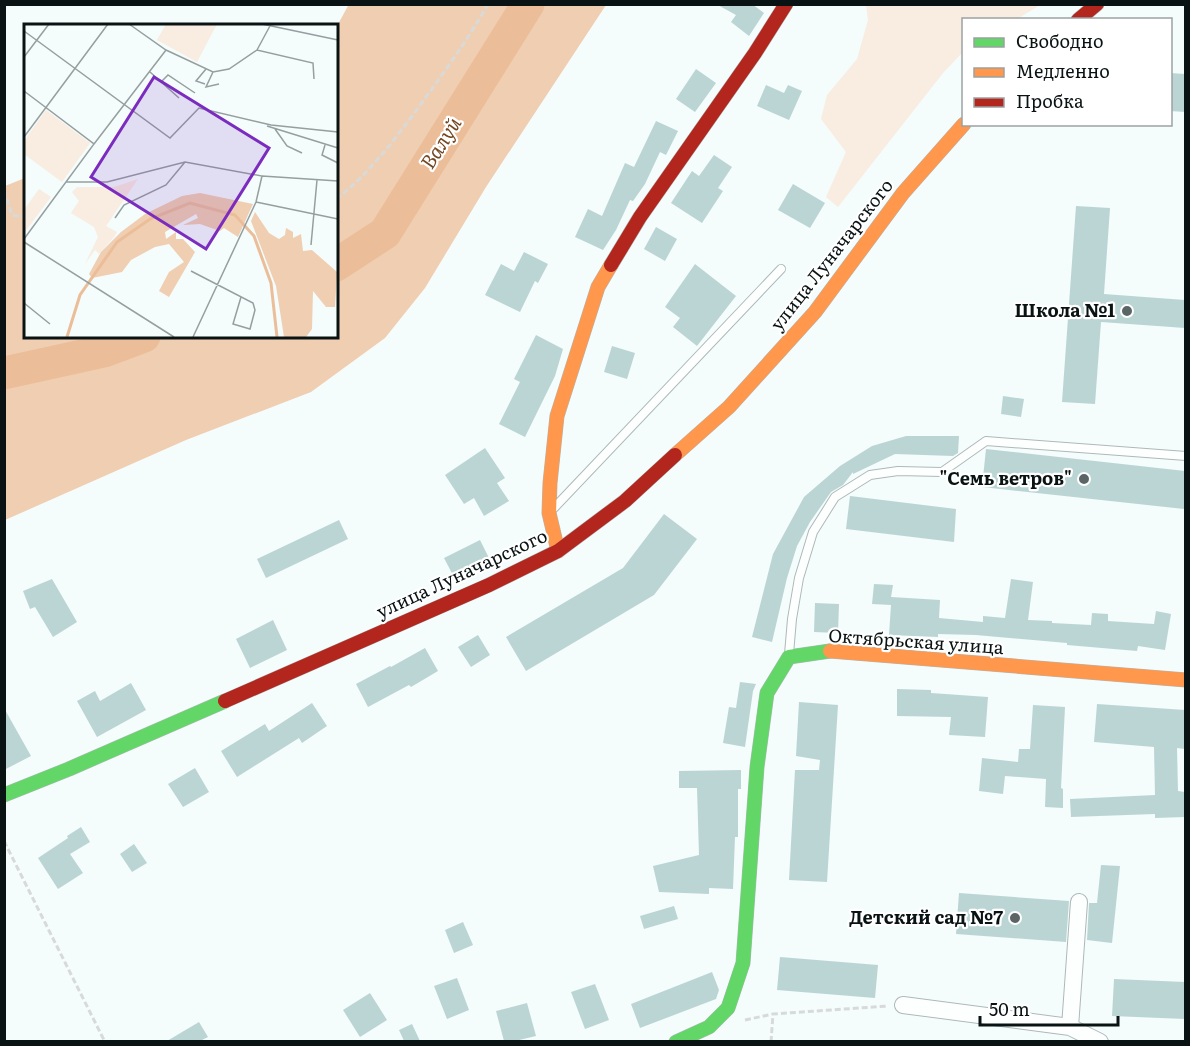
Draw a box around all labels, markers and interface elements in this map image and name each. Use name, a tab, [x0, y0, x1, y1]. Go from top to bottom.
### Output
legend	[962, 18, 1172, 126]
inset map	[24, 24, 338, 338]
text: Свободно	[1016, 27, 1104, 54]
text: Медленно	[1016, 57, 1110, 84]
text: Пробка	[1016, 87, 1084, 114]
water label: Валуй	[412, 110, 467, 174]
street label: улица Луначарского	[763, 173, 899, 336]
place label: Школа №1	[1015, 296, 1116, 323]
marker: Школа №1	[1120, 304, 1134, 318]
place label: "Семь ветров"	[939, 464, 1072, 491]
marker: "Семь ветров"	[1077, 472, 1091, 486]
street label: улица Луначарского	[371, 521, 551, 624]
street label: Октябрьская улица	[828, 621, 1005, 660]
place label: Детский сад №7	[849, 903, 1003, 930]
marker: Детский сад №7	[1008, 911, 1022, 925]
scale bar	[980, 989, 1118, 1027]
text: 50 m	[989, 995, 1030, 1022]

